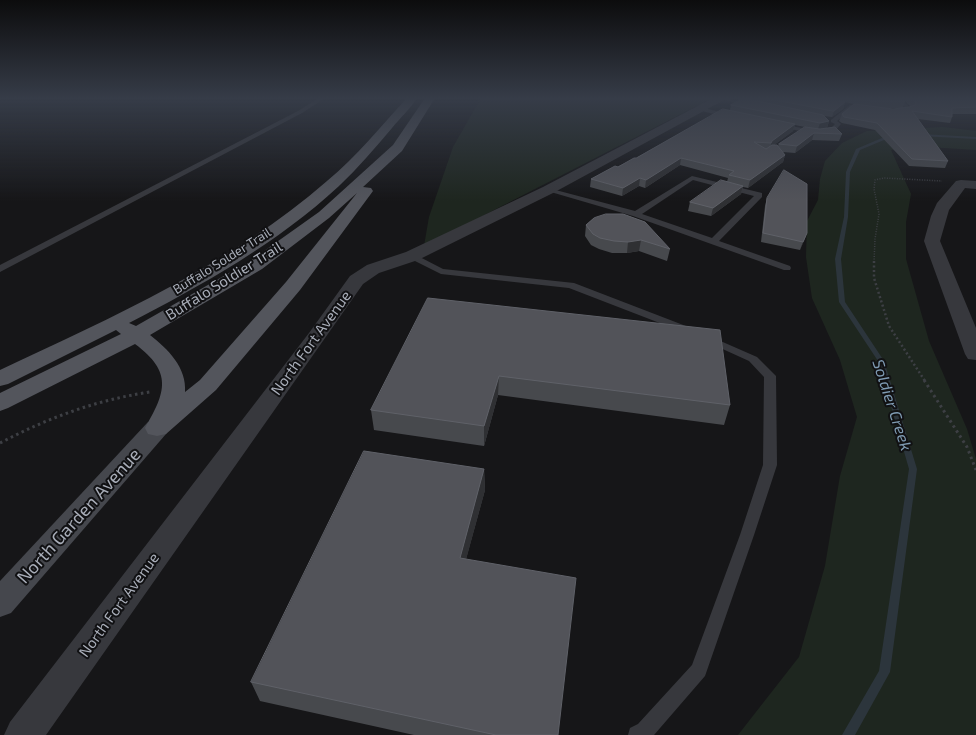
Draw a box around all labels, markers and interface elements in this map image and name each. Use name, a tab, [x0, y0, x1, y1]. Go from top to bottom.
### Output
street label: Buffalo Solder Trail	[170, 224, 274, 298]
street label: Buffalo Soldier Trail	[162, 238, 286, 324]
street label: North Fort Avenue	[267, 287, 355, 399]
water label: Soldier Creek	[868, 357, 916, 453]
street label: North Garden Avenue	[13, 444, 145, 588]
street label: North Fort Avenue	[75, 549, 163, 661]

